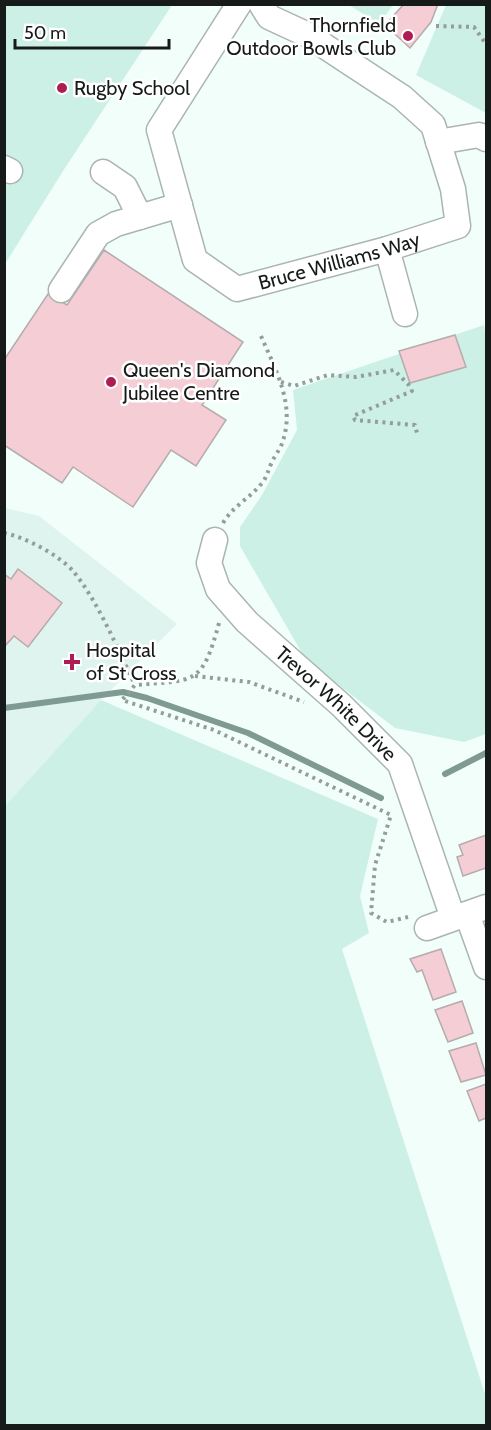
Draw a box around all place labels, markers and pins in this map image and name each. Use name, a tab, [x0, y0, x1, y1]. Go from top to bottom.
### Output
place label: Thornfield Outdoor Bowls Club	[226, 13, 396, 60]
marker: Thornfield Outdoor Bowls Club	[401, 29, 415, 43]
place label: Rugby School	[74, 76, 190, 100]
marker: Rugby School	[55, 81, 69, 95]
place label: Queen's Diamond Jubilee Centre	[122, 358, 275, 405]
marker: Queen's Diamond Jubilee Centre	[104, 375, 118, 389]
place label: Hospital of St Cross	[86, 638, 176, 685]
marker: Hospital of St Cross	[63, 653, 81, 671]

